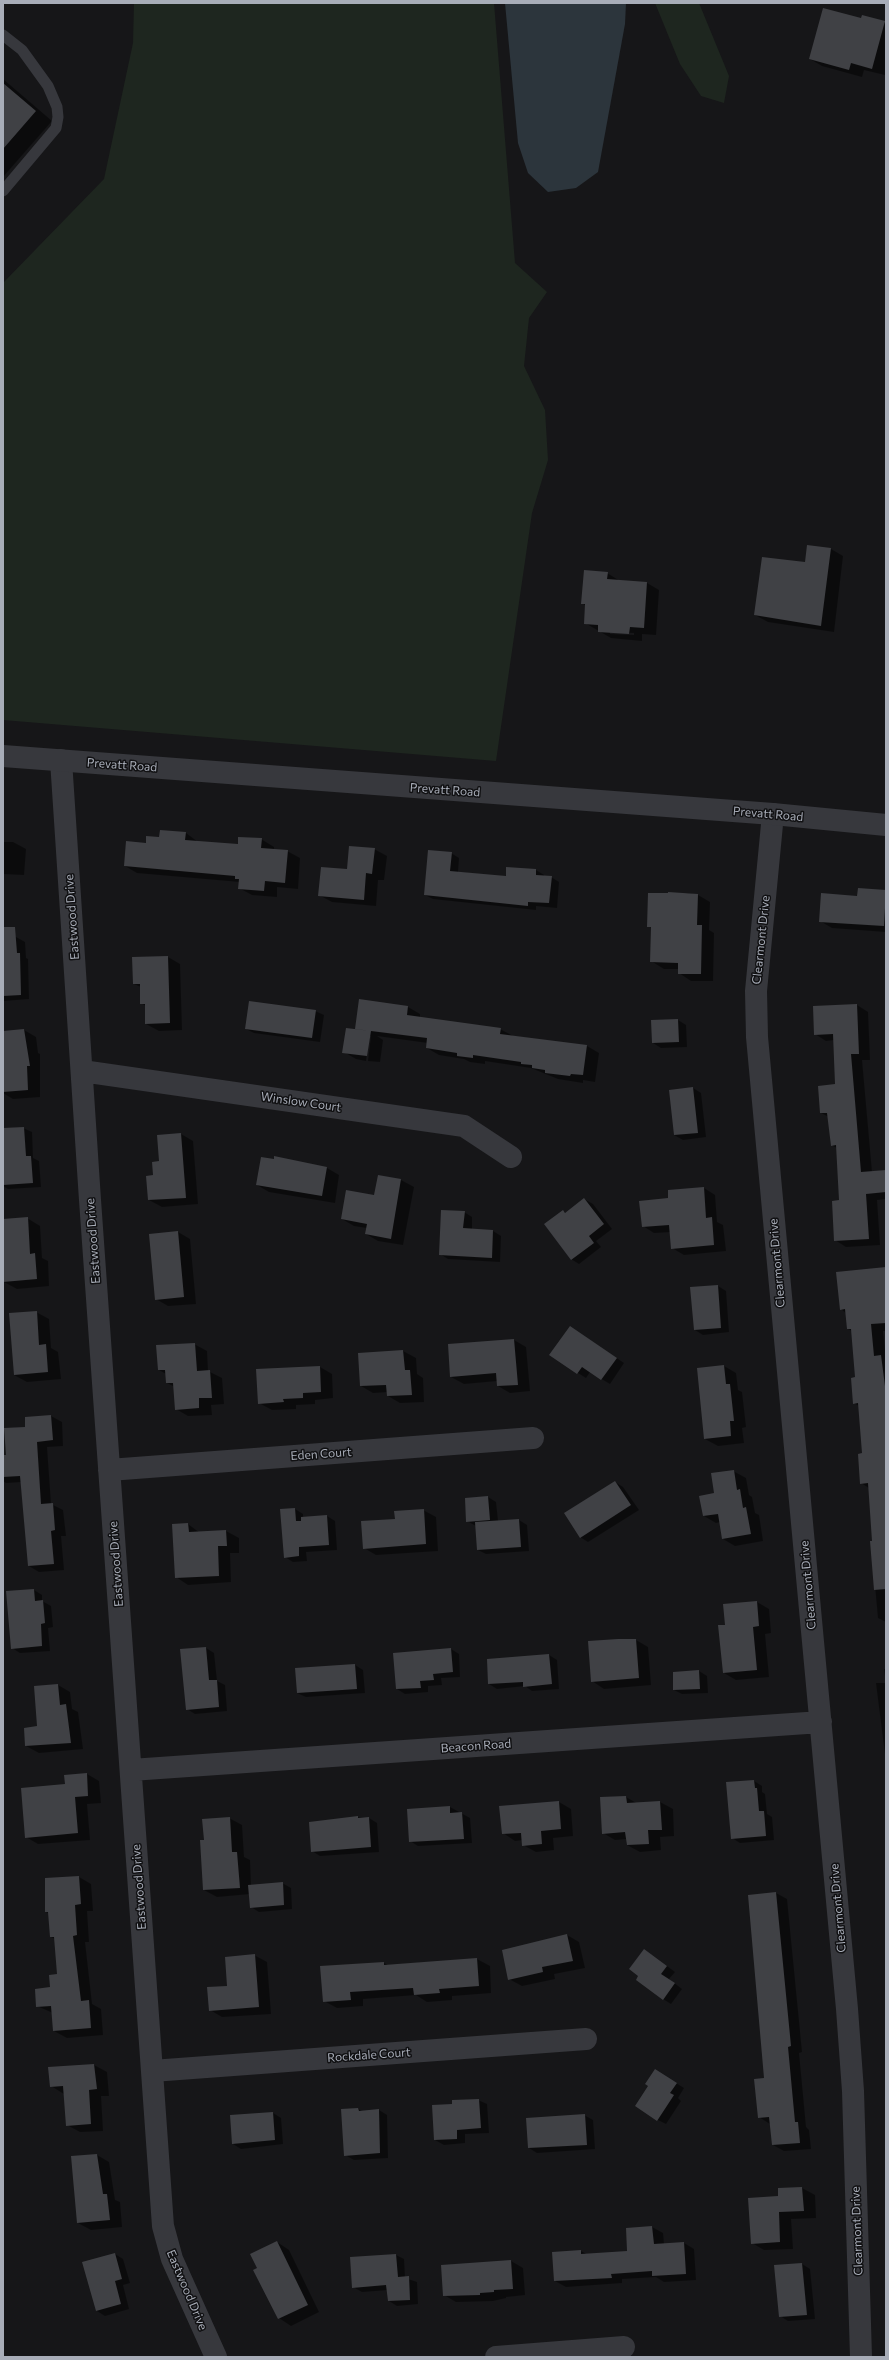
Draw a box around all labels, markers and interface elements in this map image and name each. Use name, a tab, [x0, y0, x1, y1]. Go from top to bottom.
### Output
street label: Prevatt Road	[86, 755, 158, 775]
street label: Prevatt Road	[409, 780, 481, 800]
street label: Prevatt Road	[732, 804, 804, 824]
street label: Eastwood Drive	[62, 874, 82, 960]
street label: Clearmont Drive	[749, 895, 773, 985]
street label: Winslow Court	[260, 1089, 342, 1115]
street label: Eastwood Drive	[83, 1198, 103, 1284]
street label: Clearmont Drive	[766, 1218, 788, 1308]
street label: Eden Court	[290, 1445, 352, 1463]
street label: Eastwood Drive	[106, 1521, 126, 1607]
street label: Clearmont Drive	[797, 1540, 819, 1630]
street label: Beacon Road	[440, 1736, 512, 1756]
street label: Eastwood Drive	[129, 1844, 149, 1930]
street label: Clearmont Drive	[827, 1863, 849, 1953]
street label: Rockdale Court	[327, 2045, 411, 2065]
street label: Clearmont Drive	[848, 2186, 866, 2276]
street label: Eastwood Drive	[164, 2248, 210, 2332]

